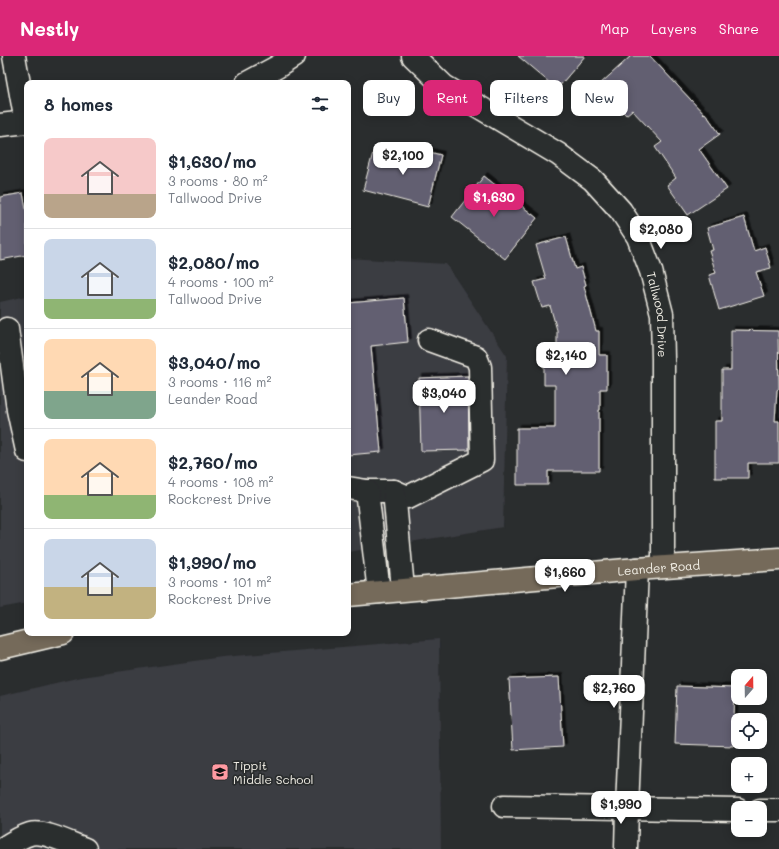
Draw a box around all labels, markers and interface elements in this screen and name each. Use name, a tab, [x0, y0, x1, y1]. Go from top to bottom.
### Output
text: Nestly	[20, 16, 79, 41]
text: Map	[600, 19, 629, 38]
text: Layers	[651, 19, 697, 38]
text: Share	[719, 19, 759, 38]
chip: Buy	[363, 80, 415, 116]
chip: Rent	[423, 80, 482, 116]
chip: Filters	[490, 80, 563, 116]
chip: New	[571, 80, 628, 116]
text: 8 homes	[44, 93, 113, 115]
icon: filters	[309, 93, 331, 115]
pin: $2,100	[370, 142, 436, 176]
text: $2,100	[382, 146, 424, 163]
text: $1,630/mo	[168, 150, 256, 172]
icon: home	[76, 154, 124, 202]
text: 3 rooms · 80 m²	[168, 172, 268, 189]
pin: $1,630	[461, 184, 527, 218]
text: $1,630	[473, 188, 515, 205]
text: Tallwood Drive	[168, 189, 262, 206]
pin: $2,080	[628, 216, 694, 250]
text: $2,080	[639, 220, 683, 237]
text: $2,080/mo	[168, 251, 259, 273]
icon: home	[76, 255, 124, 303]
street label: Tallwood Drive	[643, 270, 671, 358]
text: 4 rooms · 100 m²	[168, 273, 274, 290]
text: Tallwood Drive	[168, 290, 262, 307]
pin: $2,140	[533, 342, 599, 376]
text: $2,140	[545, 346, 587, 363]
text: $3,040/mo	[168, 351, 260, 373]
icon: home	[76, 355, 124, 403]
text: 3 rooms · 116 m²	[168, 373, 271, 390]
pin: $3,040	[411, 380, 477, 414]
text: $3,040	[422, 384, 466, 401]
text: Leander Road	[168, 390, 258, 407]
text: $2,760/mo	[168, 451, 258, 473]
icon: home	[76, 455, 124, 503]
text: 4 rooms · 108 m²	[168, 473, 274, 490]
text: Rockcrest Drive	[168, 490, 271, 507]
text: $1,990/mo	[168, 551, 256, 573]
icon: home	[76, 555, 124, 603]
street label: Leander Road	[617, 557, 701, 579]
pin: $1,660	[532, 559, 598, 593]
text: $1,660	[544, 563, 586, 580]
text: 3 rooms · 101 m²	[168, 573, 271, 590]
text: Rockcrest Drive	[168, 590, 271, 607]
north arrow	[731, 669, 767, 705]
map controls	[731, 669, 767, 837]
pin: $2,760	[581, 675, 647, 709]
text: $2,760	[593, 679, 635, 696]
button: locate	[731, 713, 767, 749]
place label: Tippit Middle School	[233, 757, 314, 787]
button: +	[731, 757, 767, 793]
school or university icon: Tippit Middle School	[210, 762, 230, 782]
pin: $1,990	[588, 791, 654, 825]
text: $1,990	[600, 795, 642, 812]
button: −	[731, 801, 767, 837]

